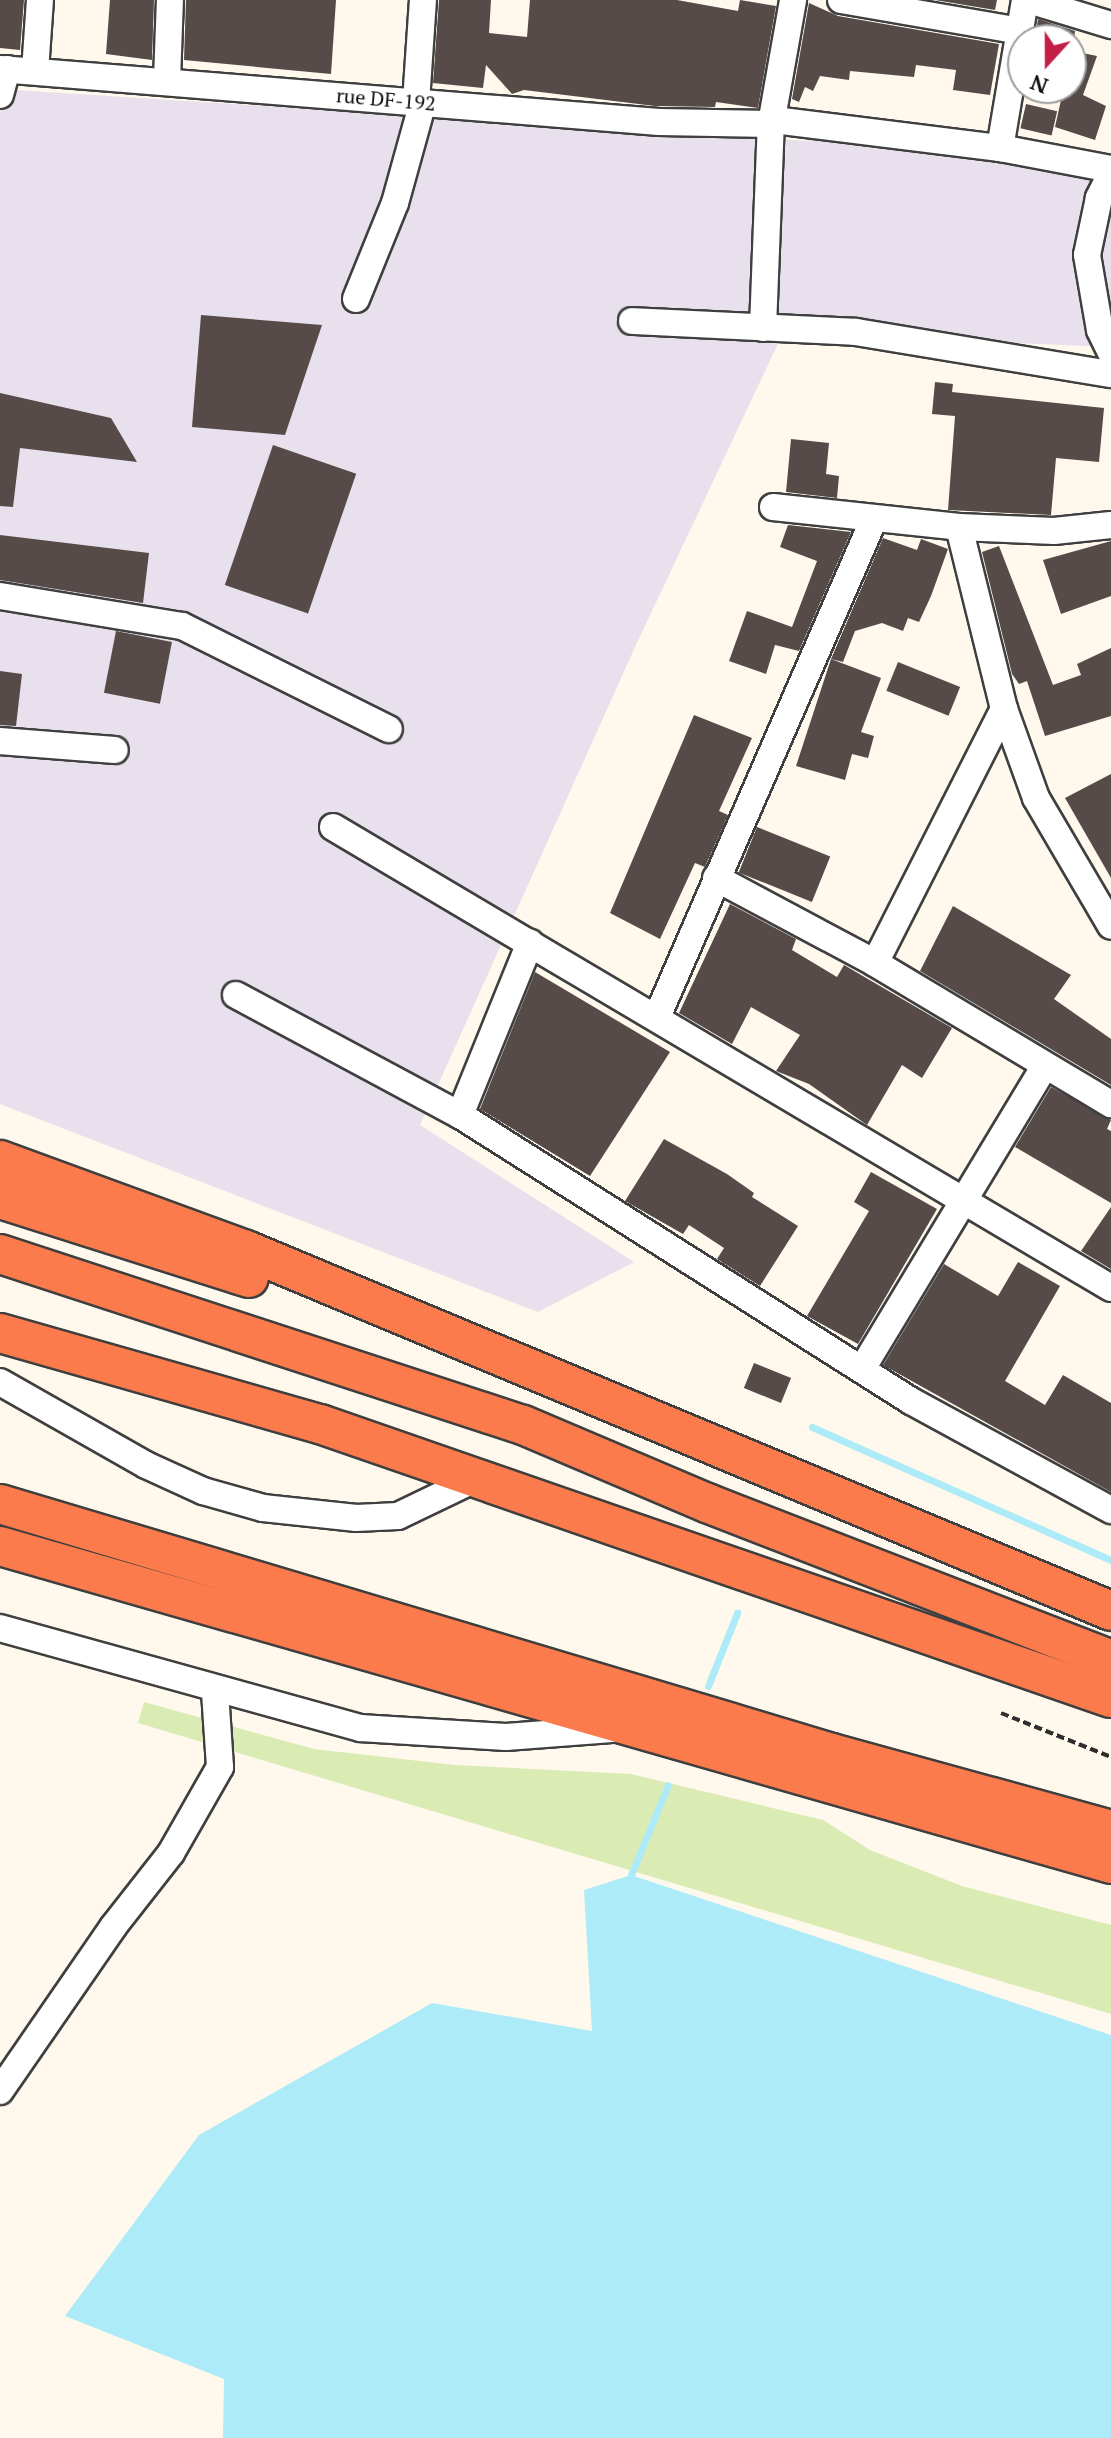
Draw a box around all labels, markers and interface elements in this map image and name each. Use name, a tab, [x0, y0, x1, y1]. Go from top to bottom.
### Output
north arrow	[1007, 24, 1087, 104]
text: N	[1026, 68, 1052, 102]
street label: rue DF-192	[335, 83, 437, 115]

